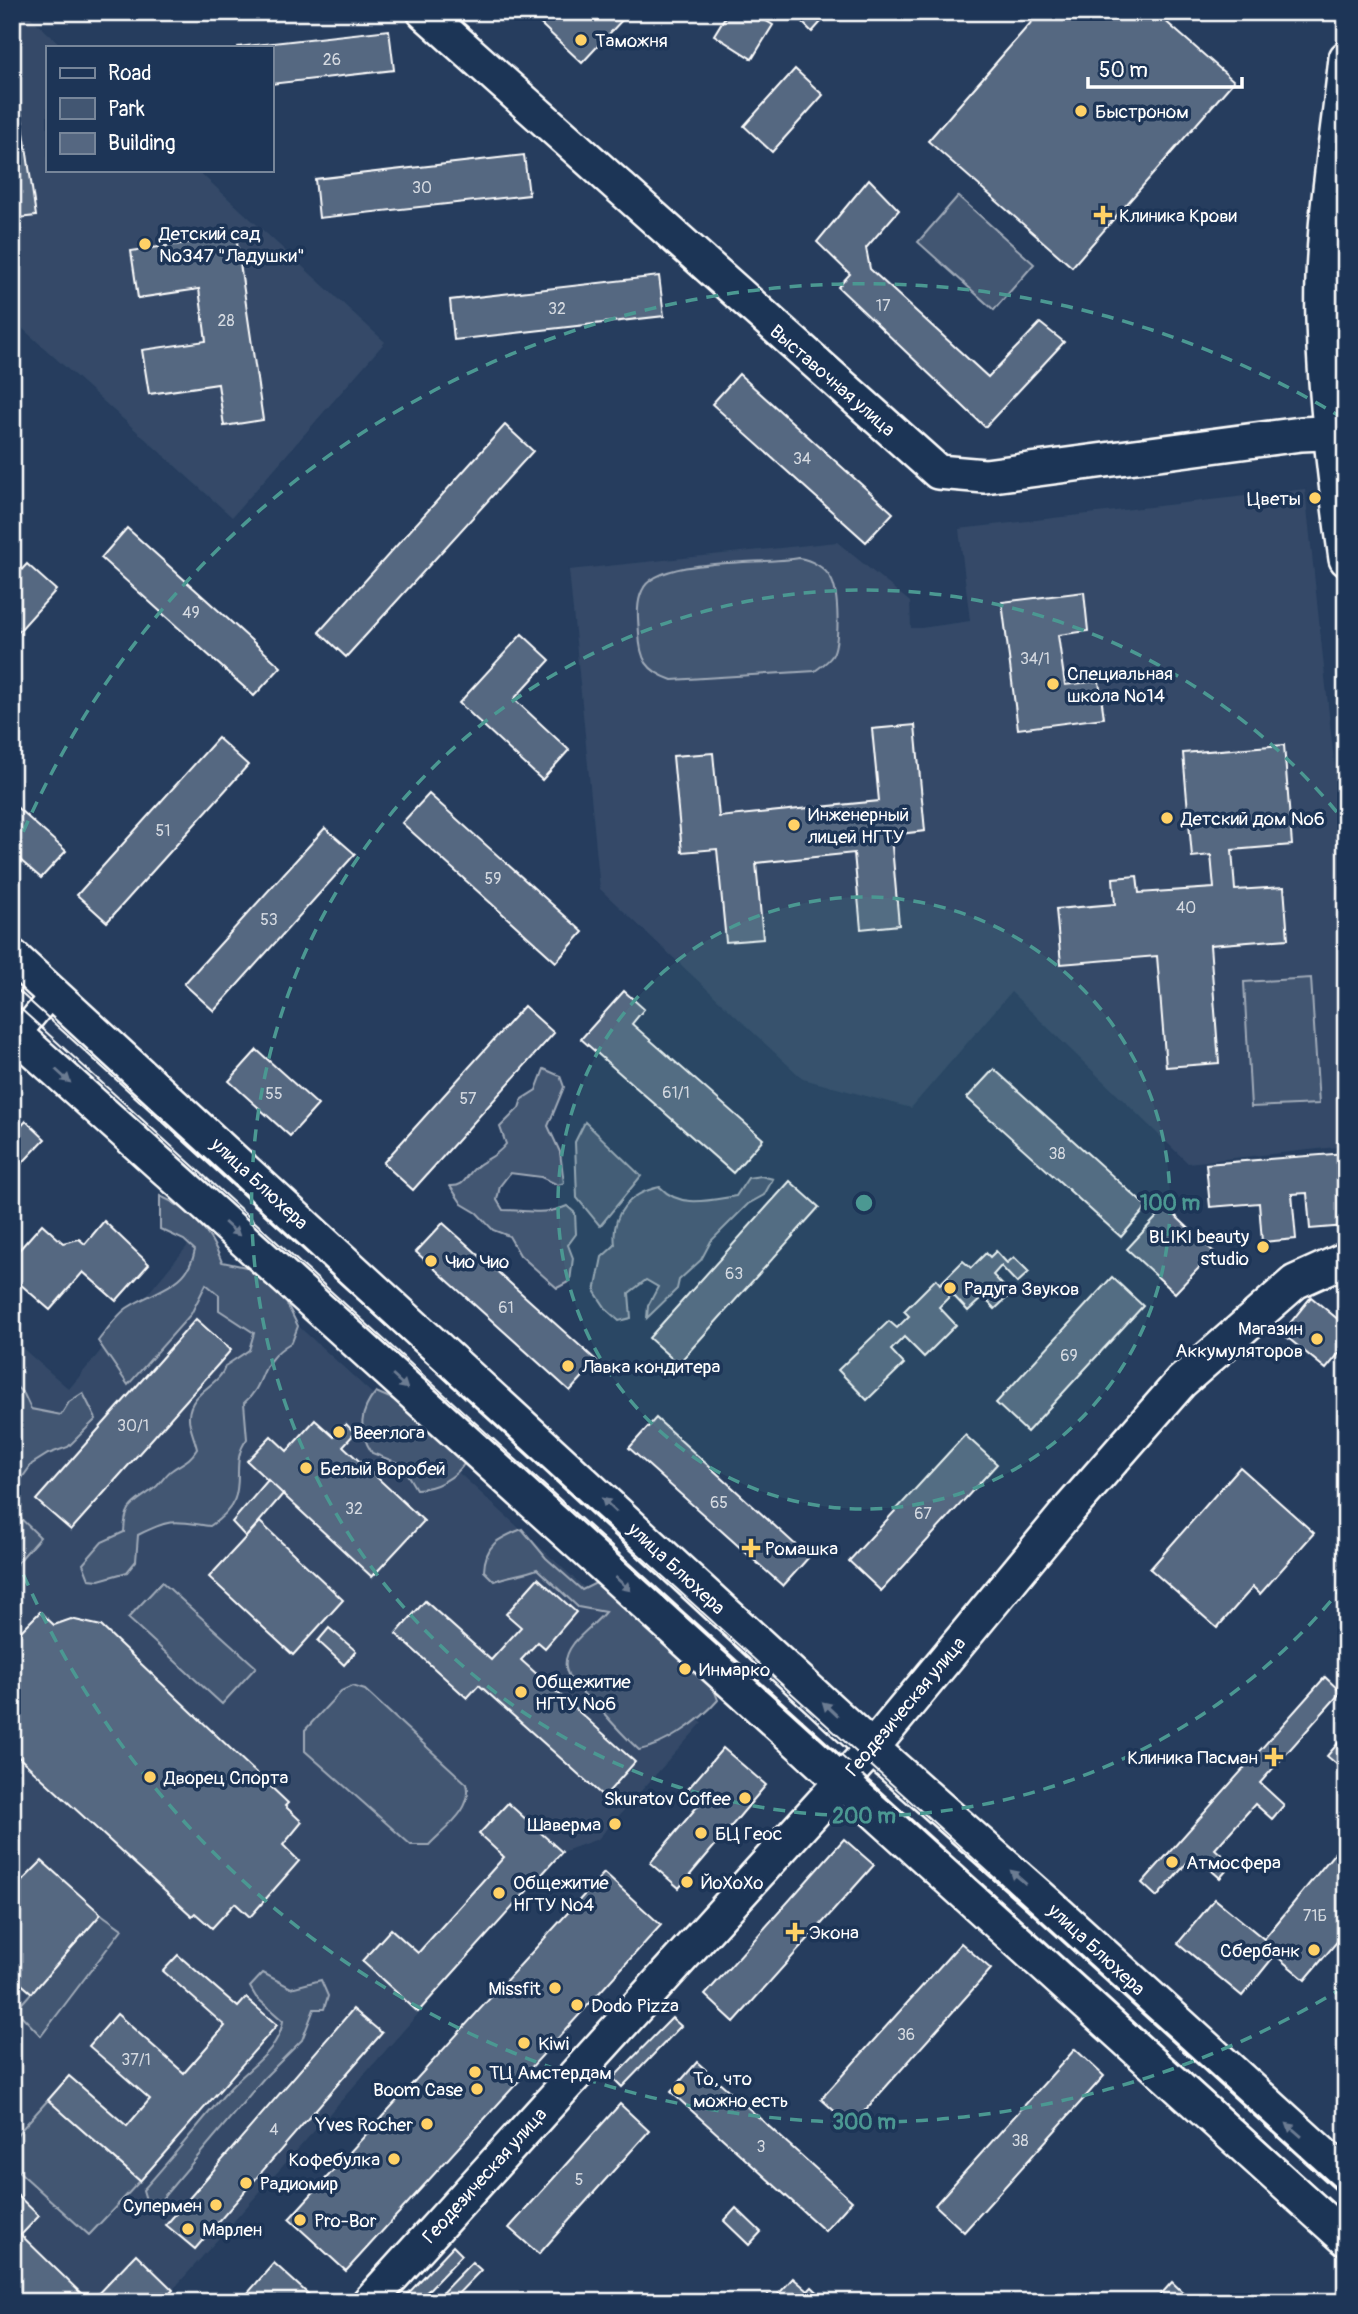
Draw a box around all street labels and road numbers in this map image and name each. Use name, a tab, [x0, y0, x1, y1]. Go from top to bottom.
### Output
street label: Выставочная улица	[765, 320, 900, 442]
street label: улица Блюхера	[205, 1132, 313, 1235]
street label: улица Блюхера	[622, 1517, 730, 1620]
street label: Геодезическая улица	[840, 1632, 971, 1781]
street label: улица Блюхера	[1042, 1898, 1150, 2001]
street label: Геодезическая улица	[417, 2103, 552, 2249]

